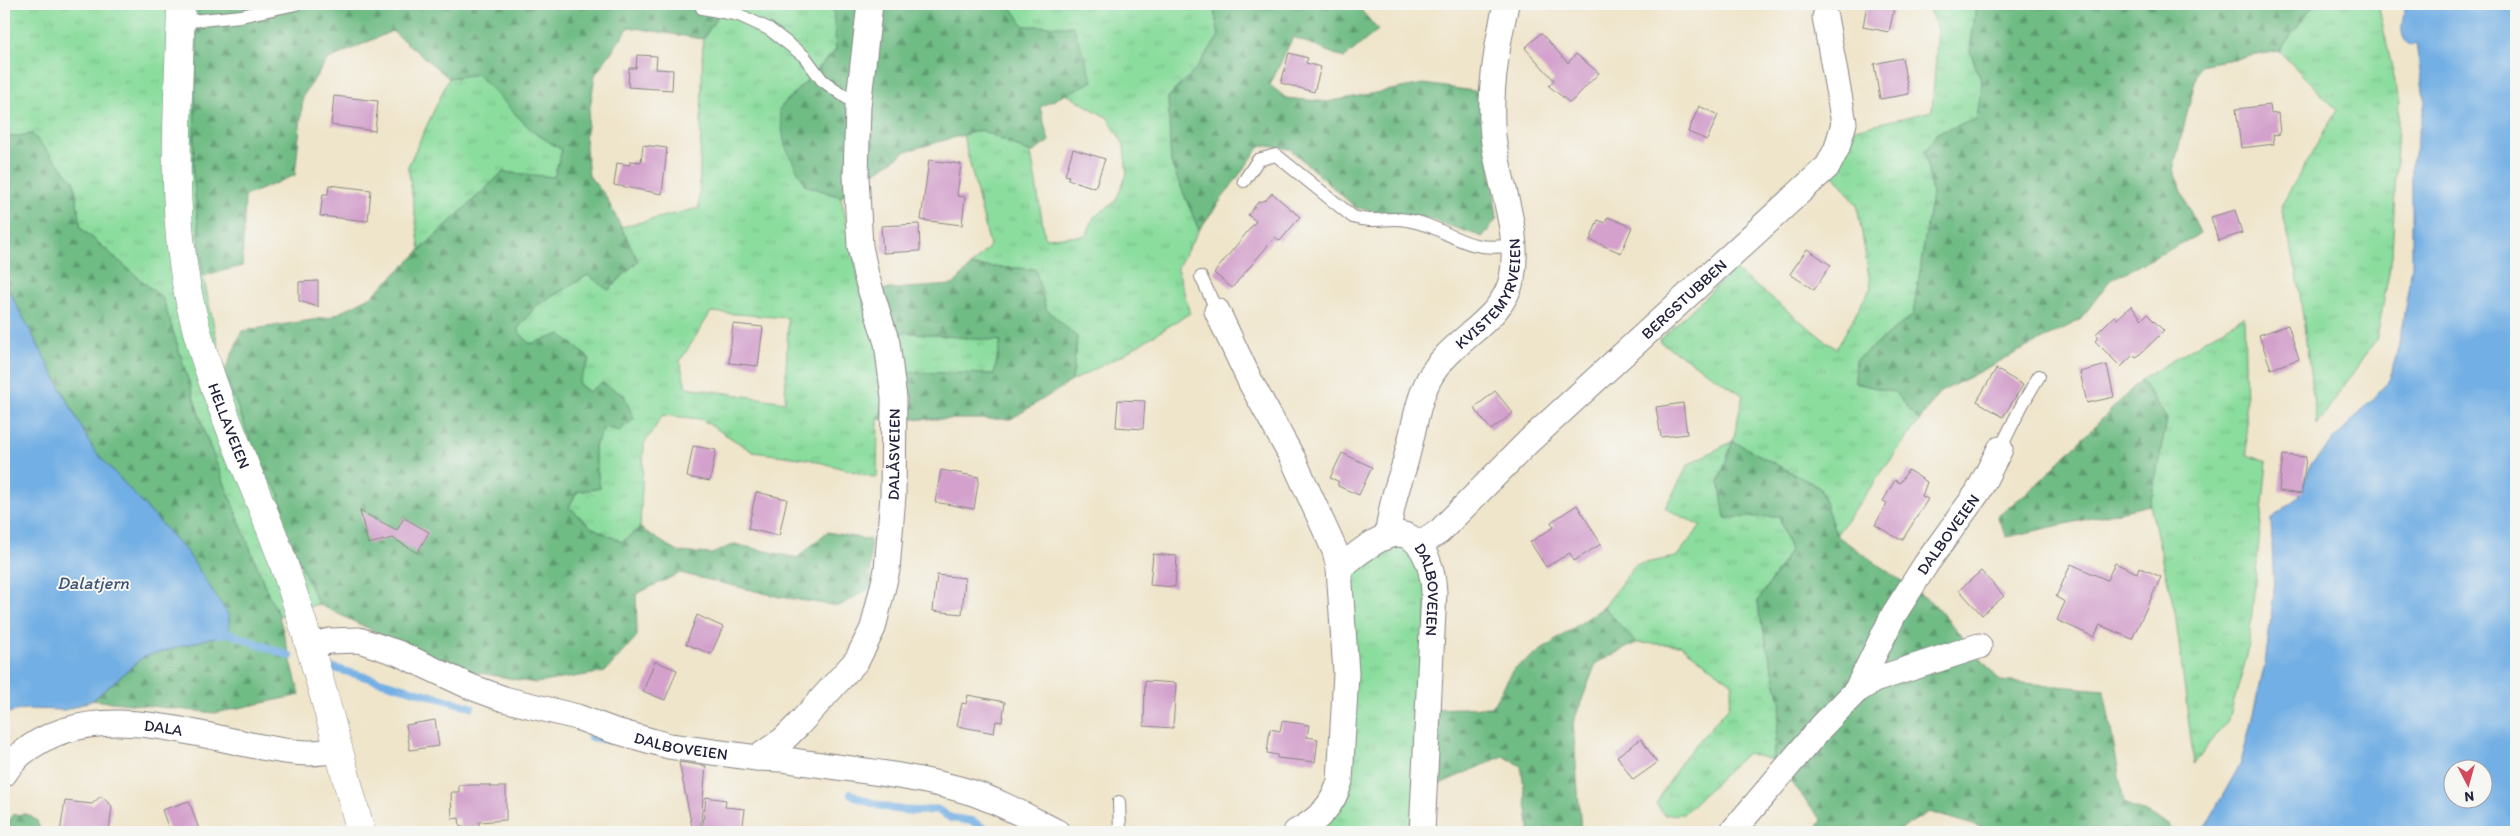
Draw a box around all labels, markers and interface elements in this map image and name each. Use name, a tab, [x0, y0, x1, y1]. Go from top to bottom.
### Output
street label: KVISTEMYRVEIEN	[1451, 238, 1524, 353]
street label: BERGSTUBBEN	[1637, 255, 1731, 343]
street label: HELLAVEIEN	[204, 380, 254, 472]
street label: DALÅSVEIEN	[884, 408, 904, 501]
street label: DALBOVEIEN	[1913, 490, 1984, 578]
street label: DALBOVEIEN	[1410, 539, 1443, 636]
water label: Dalatjern	[57, 572, 129, 594]
street label: DALA	[143, 716, 184, 740]
street label: DALBOVEIEN	[632, 728, 729, 764]
north arrow	[2442, 758, 2492, 808]
text: N	[2464, 787, 2475, 805]

